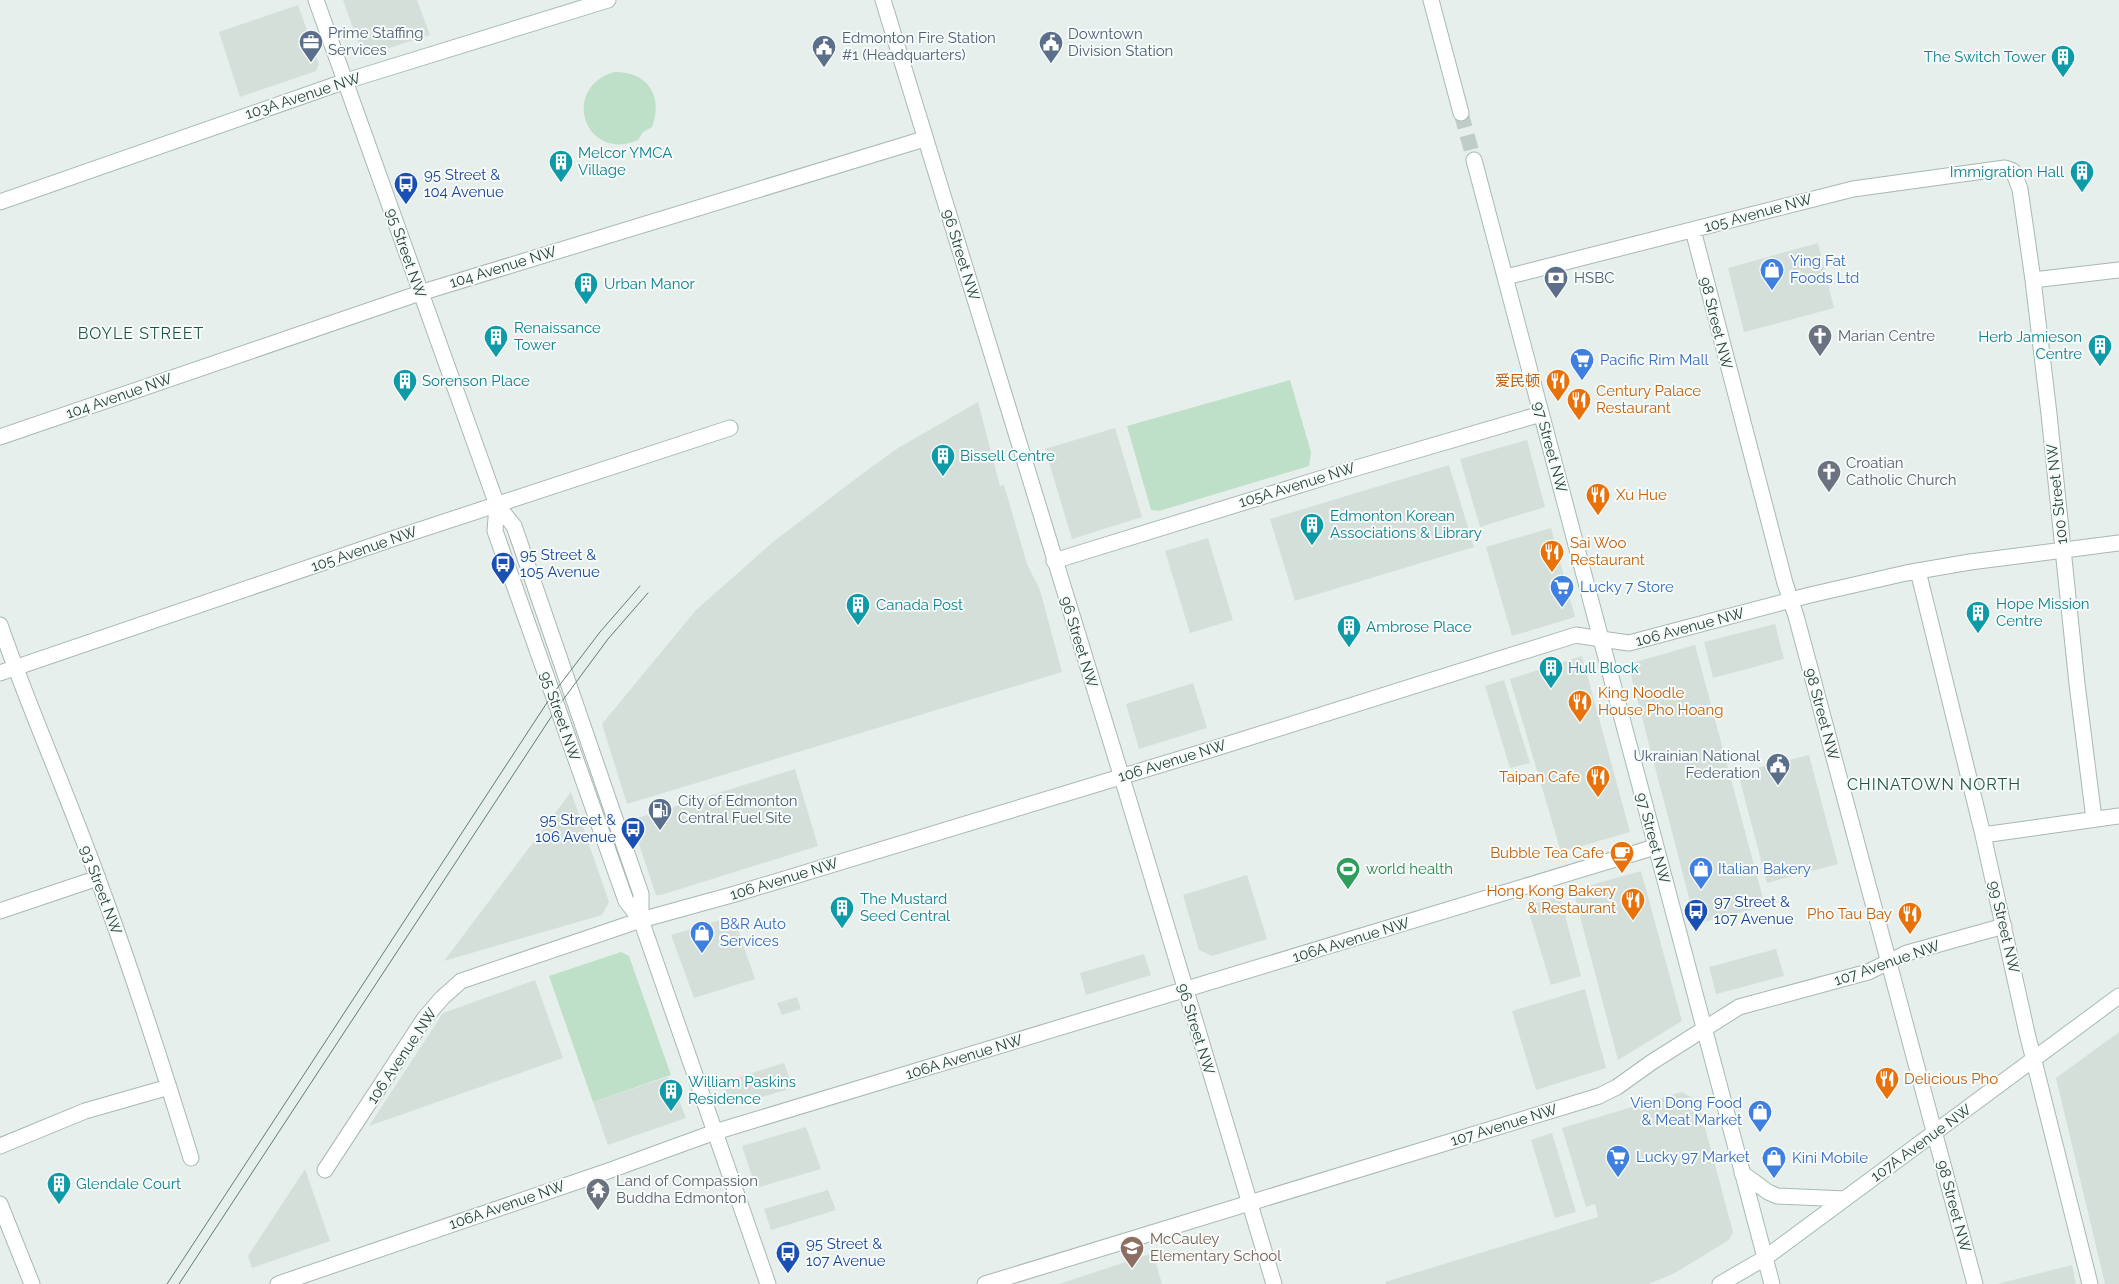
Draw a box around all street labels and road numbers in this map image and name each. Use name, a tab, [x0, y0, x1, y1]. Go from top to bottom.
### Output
street label: 103A Avenue NW	[243, 69, 363, 123]
street label: 105 Avenue NW	[1702, 190, 1814, 236]
street label: 95 Street NW	[382, 206, 430, 300]
street label: 96 Street NW	[939, 207, 983, 303]
street label: 104 Avenue NW	[447, 242, 559, 292]
street label: 98 Street NW	[1696, 275, 1736, 371]
street label: 104 Avenue NW	[64, 369, 175, 423]
street label: 97 Street NW	[1529, 400, 1571, 495]
street label: 100 Street NW	[2043, 442, 2071, 545]
street label: 105A Avenue NW	[1237, 459, 1358, 511]
street label: 105 Avenue NW	[309, 522, 420, 576]
street label: 96 Street NW	[1057, 594, 1101, 690]
street label: 106 Avenue NW	[1634, 604, 1747, 650]
street label: 98 Street NW	[1801, 666, 1843, 762]
street label: 95 Street NW	[536, 669, 584, 763]
street label: 106 Avenue NW	[1116, 736, 1228, 786]
street label: 97 Street NW	[1632, 791, 1674, 886]
street label: 93 Street NW	[77, 843, 126, 937]
street label: 106 Avenue NW	[728, 854, 840, 904]
street label: 99 Street NW	[1985, 879, 2023, 975]
street label: 106A Avenue NW	[1290, 914, 1412, 966]
street label: 107 Avenue NW	[1832, 936, 1943, 990]
street label: 96 Street NW	[1174, 981, 1218, 1077]
street label: 106 Avenue NW	[363, 1004, 441, 1107]
street label: 106A Avenue NW	[903, 1031, 1025, 1083]
street label: 107 Avenue NW	[1448, 1100, 1560, 1150]
street label: 107A Avenue NW	[1867, 1100, 1975, 1185]
street label: 98 Street NW	[1933, 1158, 1975, 1254]
street label: 106A Avenue NW	[447, 1177, 568, 1233]

